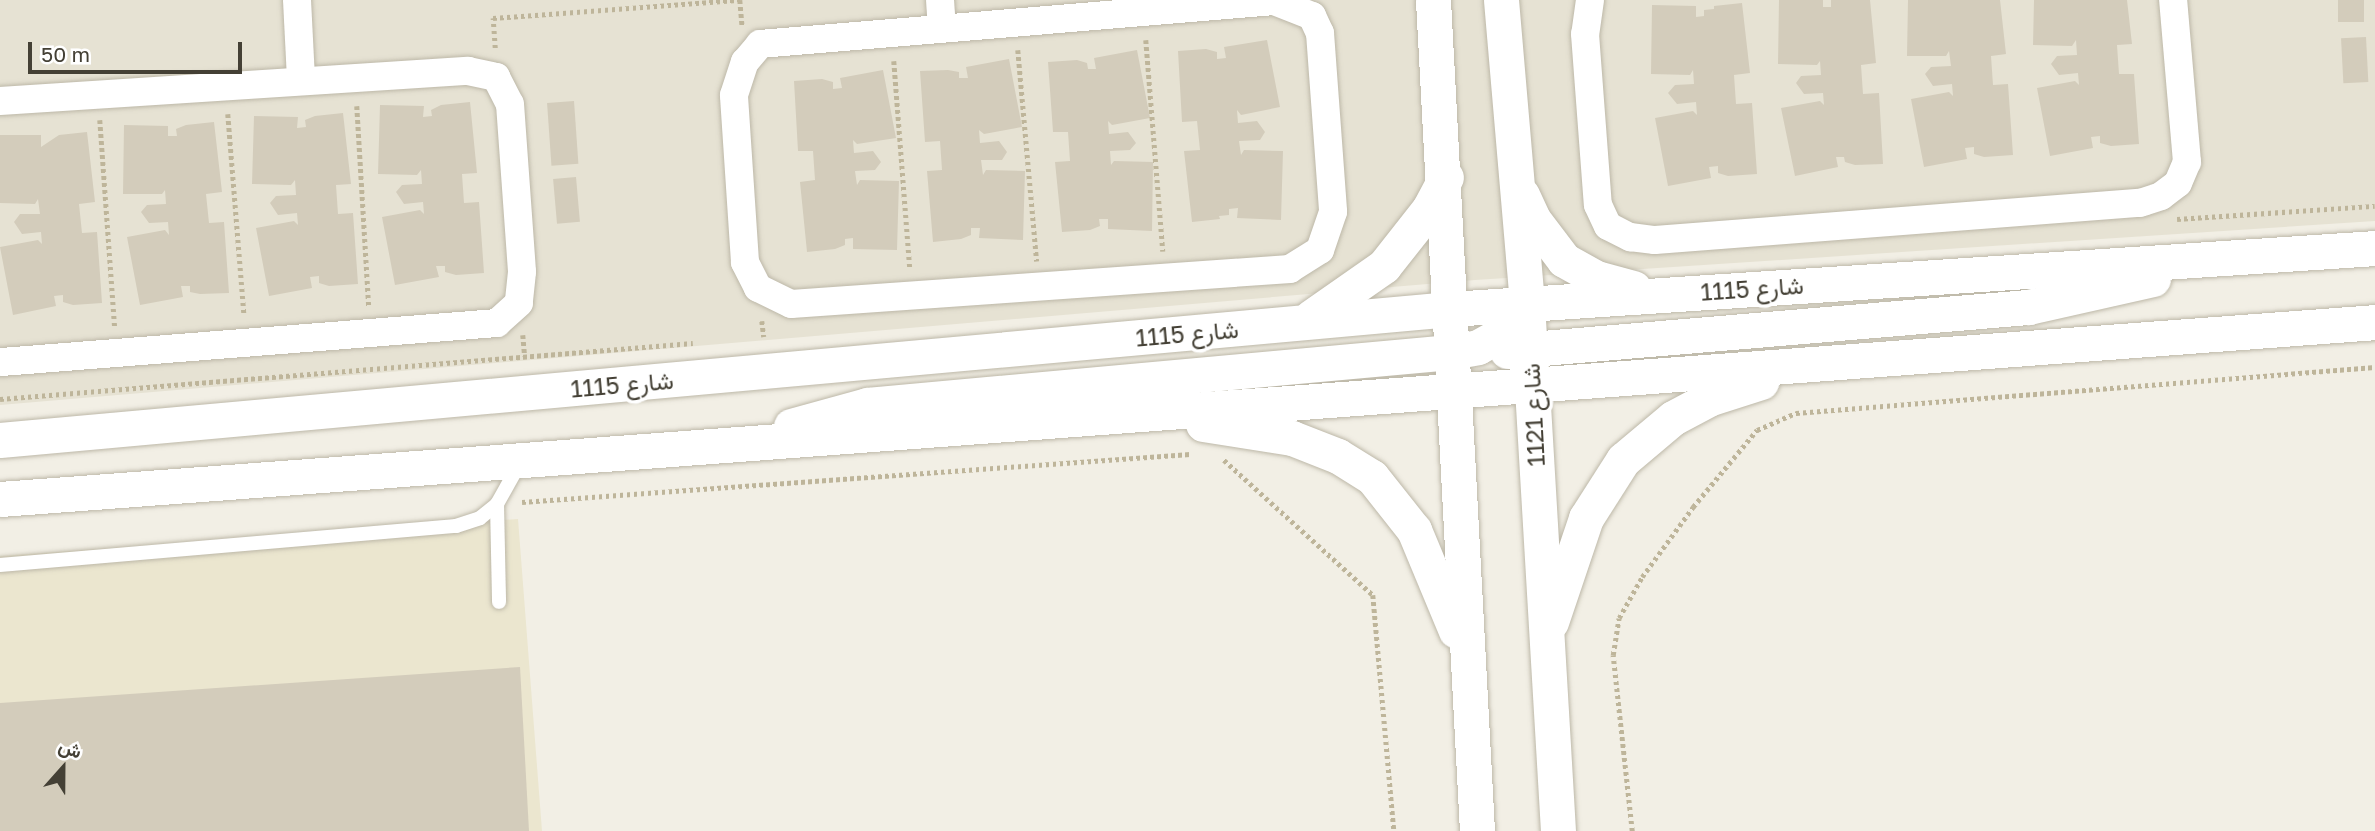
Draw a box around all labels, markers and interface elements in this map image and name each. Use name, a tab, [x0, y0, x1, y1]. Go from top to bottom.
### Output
scale bar	[32, 28, 245, 72]
text: 50 m	[41, 41, 90, 67]
street label: شارع 1115	[1700, 270, 1804, 306]
street label: شارع 1115	[1134, 314, 1240, 352]
street label: شارع 1121	[1516, 363, 1550, 467]
street label: شارع 1115	[569, 365, 675, 403]
north arrow	[28, 733, 98, 803]
text: ش	[56, 733, 85, 763]

